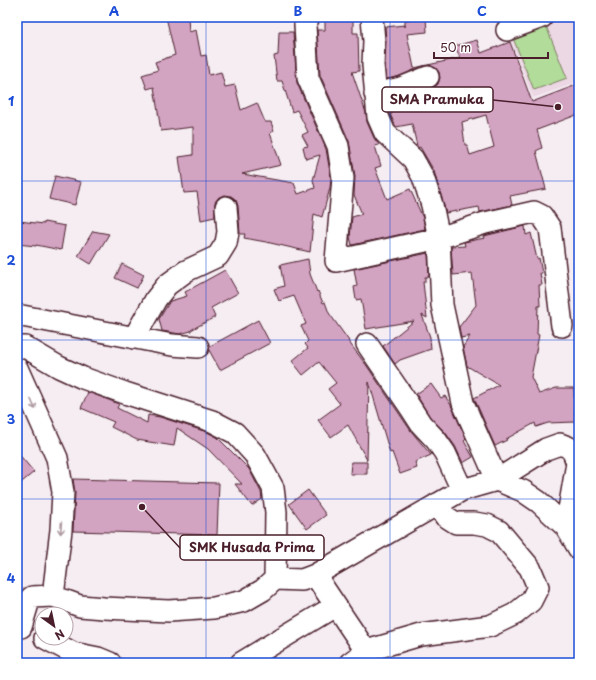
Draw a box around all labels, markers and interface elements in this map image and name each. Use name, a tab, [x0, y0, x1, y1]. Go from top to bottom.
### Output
text: A	[109, 1, 119, 20]
text: B	[294, 1, 303, 20]
text: C	[477, 1, 487, 20]
scale bar	[434, 34, 548, 60]
text: 50 m	[440, 38, 471, 56]
callout: SMA Pramuka	[382, 87, 493, 112]
text: SMA Pramuka	[390, 89, 484, 108]
text: 1	[8, 91, 14, 110]
text: 2	[6, 250, 16, 269]
one-way arrow	[29, 397, 37, 409]
text: 3	[7, 409, 16, 428]
one-way arrow	[58, 521, 65, 534]
callout: SMK Husada Prima	[180, 535, 324, 560]
text: SMK Husada Prima	[189, 537, 316, 556]
text: 4	[7, 568, 16, 587]
north arrow	[34, 606, 74, 646]
text: N	[51, 625, 68, 644]

